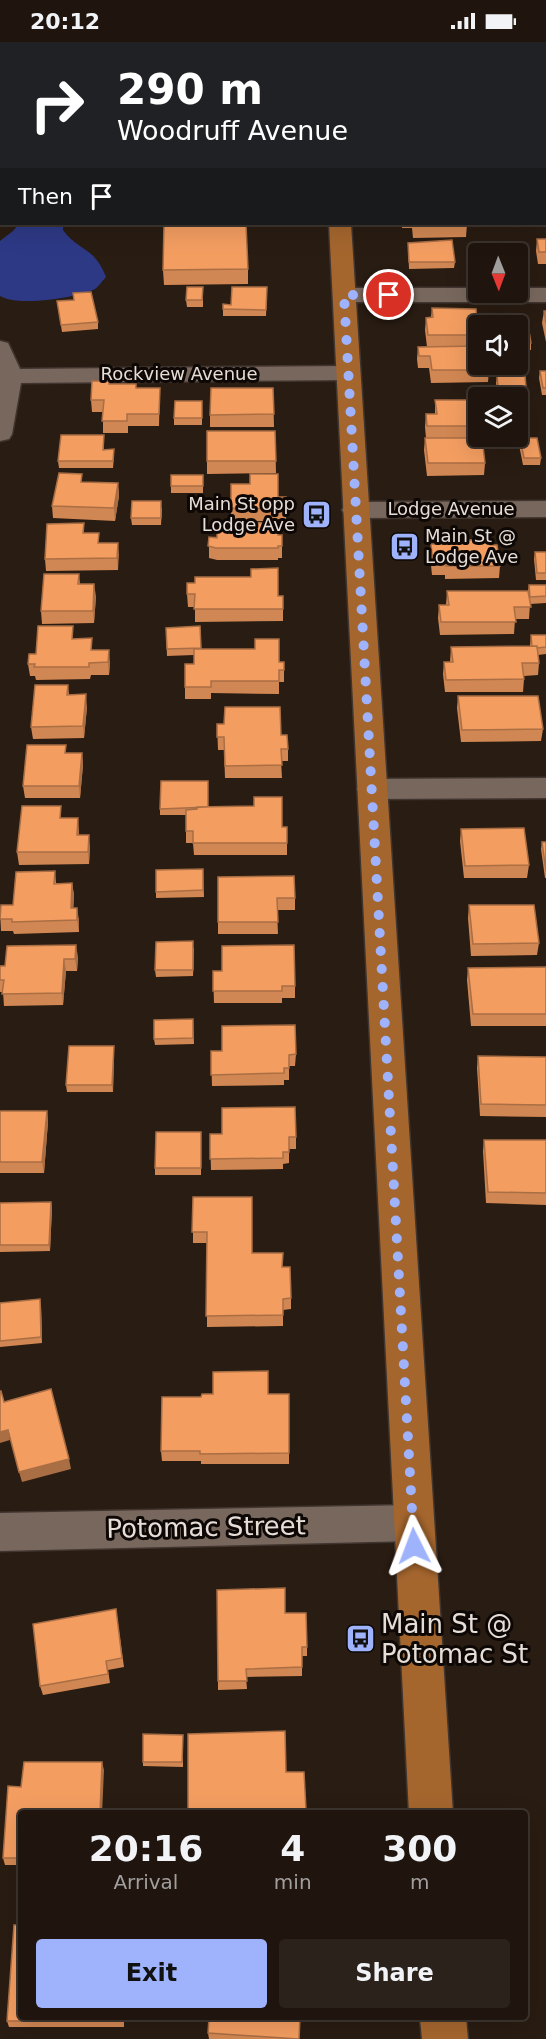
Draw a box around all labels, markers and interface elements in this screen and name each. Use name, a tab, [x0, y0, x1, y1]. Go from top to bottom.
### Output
text: 20:12	[30, 9, 100, 34]
text: 290 m	[117, 65, 263, 114]
icon: right	[18, 66, 96, 144]
text: Woodruff Avenue	[117, 115, 348, 146]
icon: arrive	[85, 180, 118, 213]
text: Then	[18, 184, 73, 209]
north arrow	[468, 243, 528, 303]
map controls	[468, 243, 528, 447]
pin	[363, 269, 414, 320]
icon: arrive	[372, 278, 405, 311]
button: sound	[468, 315, 528, 375]
street label: Rockview Avenue	[100, 363, 258, 384]
button: layers	[468, 387, 528, 447]
place label: Main St opp Lodge Ave	[188, 493, 295, 535]
bus stop icon: Main St opp Lodge Ave	[300, 498, 332, 530]
street label: Lodge Avenue	[387, 498, 515, 519]
place label: Main St @ Lodge Ave	[425, 525, 518, 567]
bus stop icon: Main St @ Lodge Ave	[388, 530, 420, 562]
street label: Potomac Street	[106, 1510, 306, 1544]
position arrow	[382, 1514, 446, 1578]
place label: Main St @ Potomac St	[381, 1609, 528, 1669]
bus stop icon: Main St @ Potomac St	[344, 1623, 376, 1655]
text: 20:16	[89, 1828, 203, 1869]
text: 4	[280, 1828, 305, 1869]
text: 300	[382, 1828, 457, 1869]
text: Arrival	[113, 1870, 178, 1894]
text: min	[274, 1870, 312, 1894]
text: m	[410, 1870, 430, 1894]
button: Exit	[36, 1939, 267, 2008]
button: Share	[279, 1939, 510, 2008]

